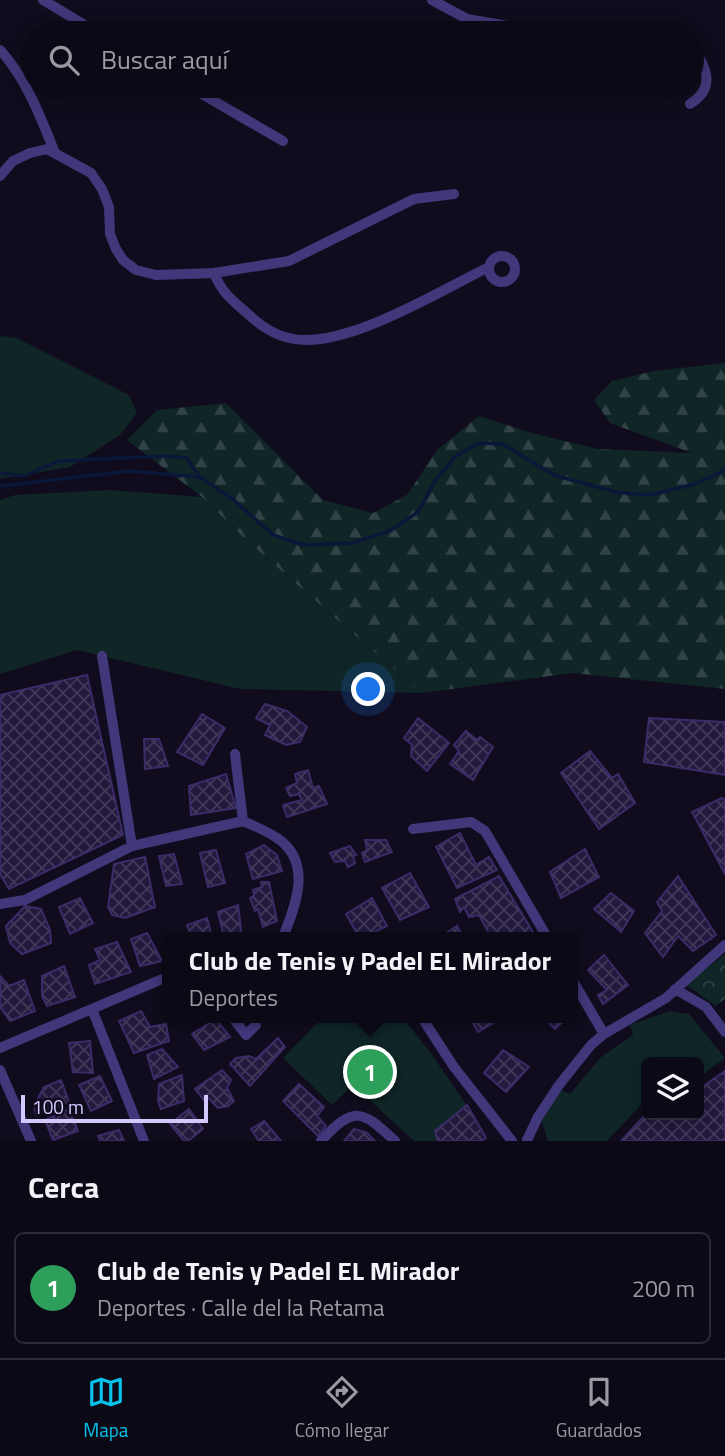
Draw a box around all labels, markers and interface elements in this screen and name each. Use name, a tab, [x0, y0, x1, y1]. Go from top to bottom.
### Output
search box	[21, 21, 704, 98]
text: Buscar aquí	[101, 40, 228, 79]
icon: search	[45, 41, 83, 79]
your location	[351, 672, 385, 706]
popup	[162, 932, 578, 1023]
text: Club de Tenis y Padel EL Mirador	[189, 941, 551, 980]
text: Deportes	[189, 980, 278, 1015]
pin: 1	[347, 1046, 393, 1098]
map controls	[641, 1057, 704, 1120]
button: layers	[641, 1057, 704, 1120]
scale bar	[21, 1092, 208, 1124]
text: 100 m	[32, 1092, 84, 1121]
text: Cerca	[28, 1164, 99, 1210]
text: Club de Tenis y Padel EL Mirador	[97, 1251, 459, 1290]
text: 1	[47, 1271, 59, 1306]
text: 200 m	[632, 1271, 695, 1306]
text: Deportes · Calle del la Retama	[97, 1290, 384, 1325]
tab: Mapa	[83, 1373, 128, 1444]
tab: Cómo llegar	[295, 1373, 389, 1444]
tab: Guardados	[556, 1373, 642, 1444]

